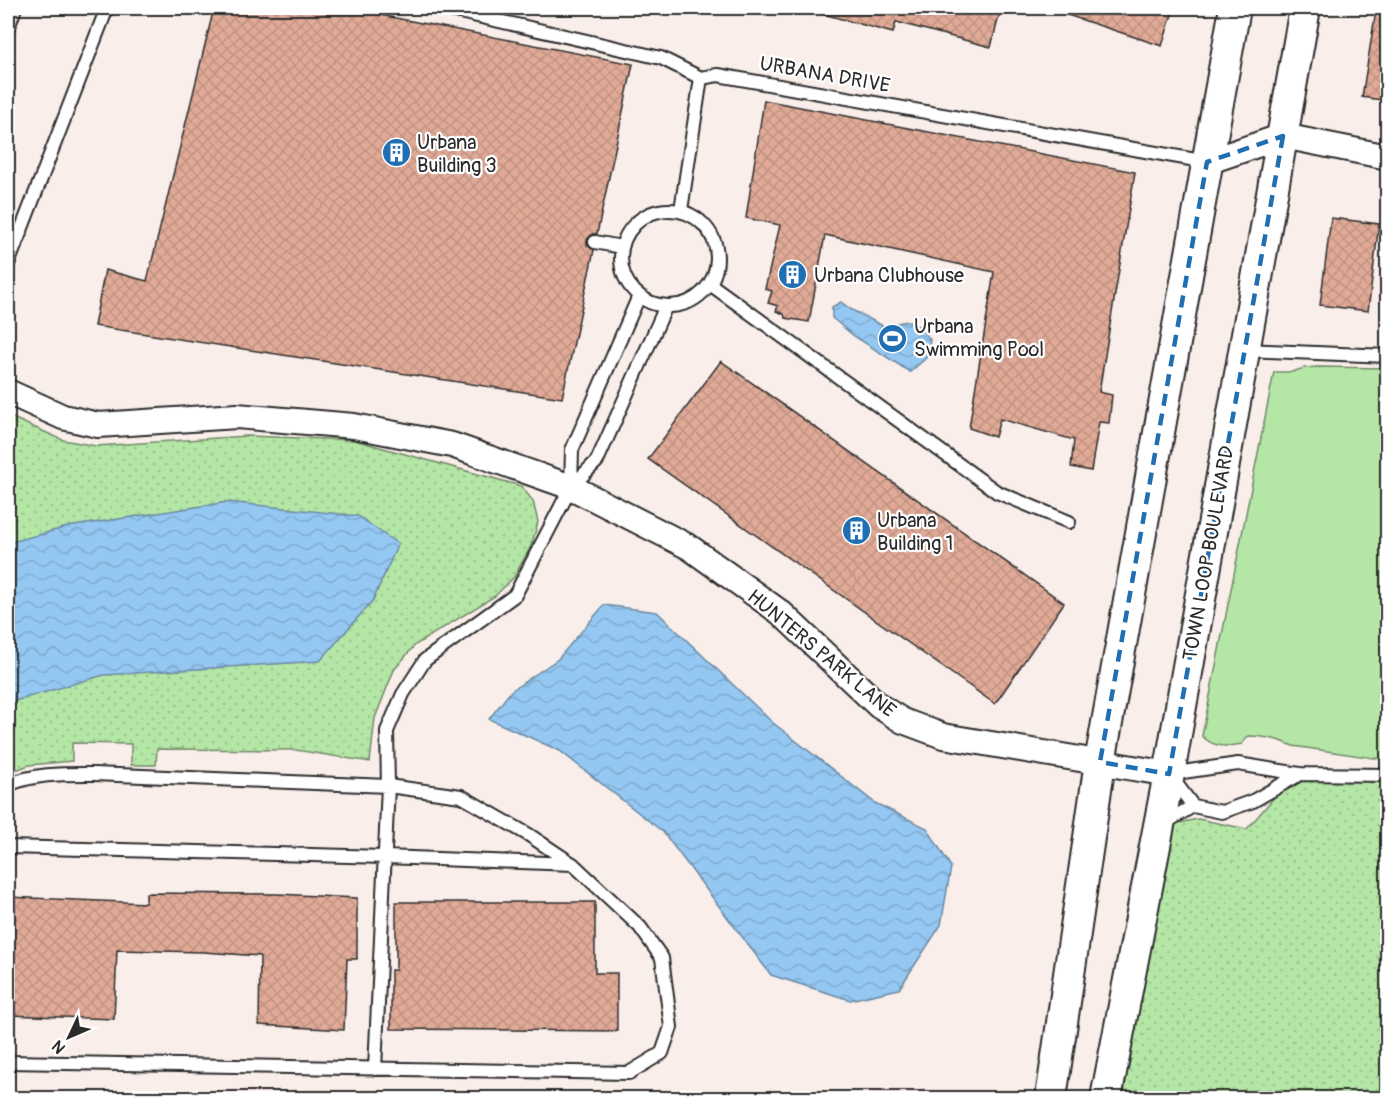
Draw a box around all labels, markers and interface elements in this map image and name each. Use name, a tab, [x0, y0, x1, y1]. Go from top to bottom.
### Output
street label: URBANA DRIVE	[758, 51, 892, 98]
place label: Urbana Building 3	[417, 130, 497, 178]
building icon: Urbana Building 3	[380, 137, 412, 169]
building icon: Urbana Clubhouse	[777, 259, 809, 291]
place label: Urbana Clubhouse	[814, 263, 964, 288]
place label: Urbana Swimming Pool	[914, 314, 1044, 362]
sports icon: Urbana Swimming Pool	[877, 322, 909, 354]
street label: TOWN LOOP BOULEVARD	[1177, 444, 1240, 662]
place label: Urbana Building 1	[877, 508, 953, 556]
building icon: Urbana Building 1	[840, 515, 872, 547]
street label: HUNTERS PARK LANE	[742, 584, 901, 723]
north arrow	[39, 1007, 99, 1067]
text: N	[48, 1036, 70, 1058]

